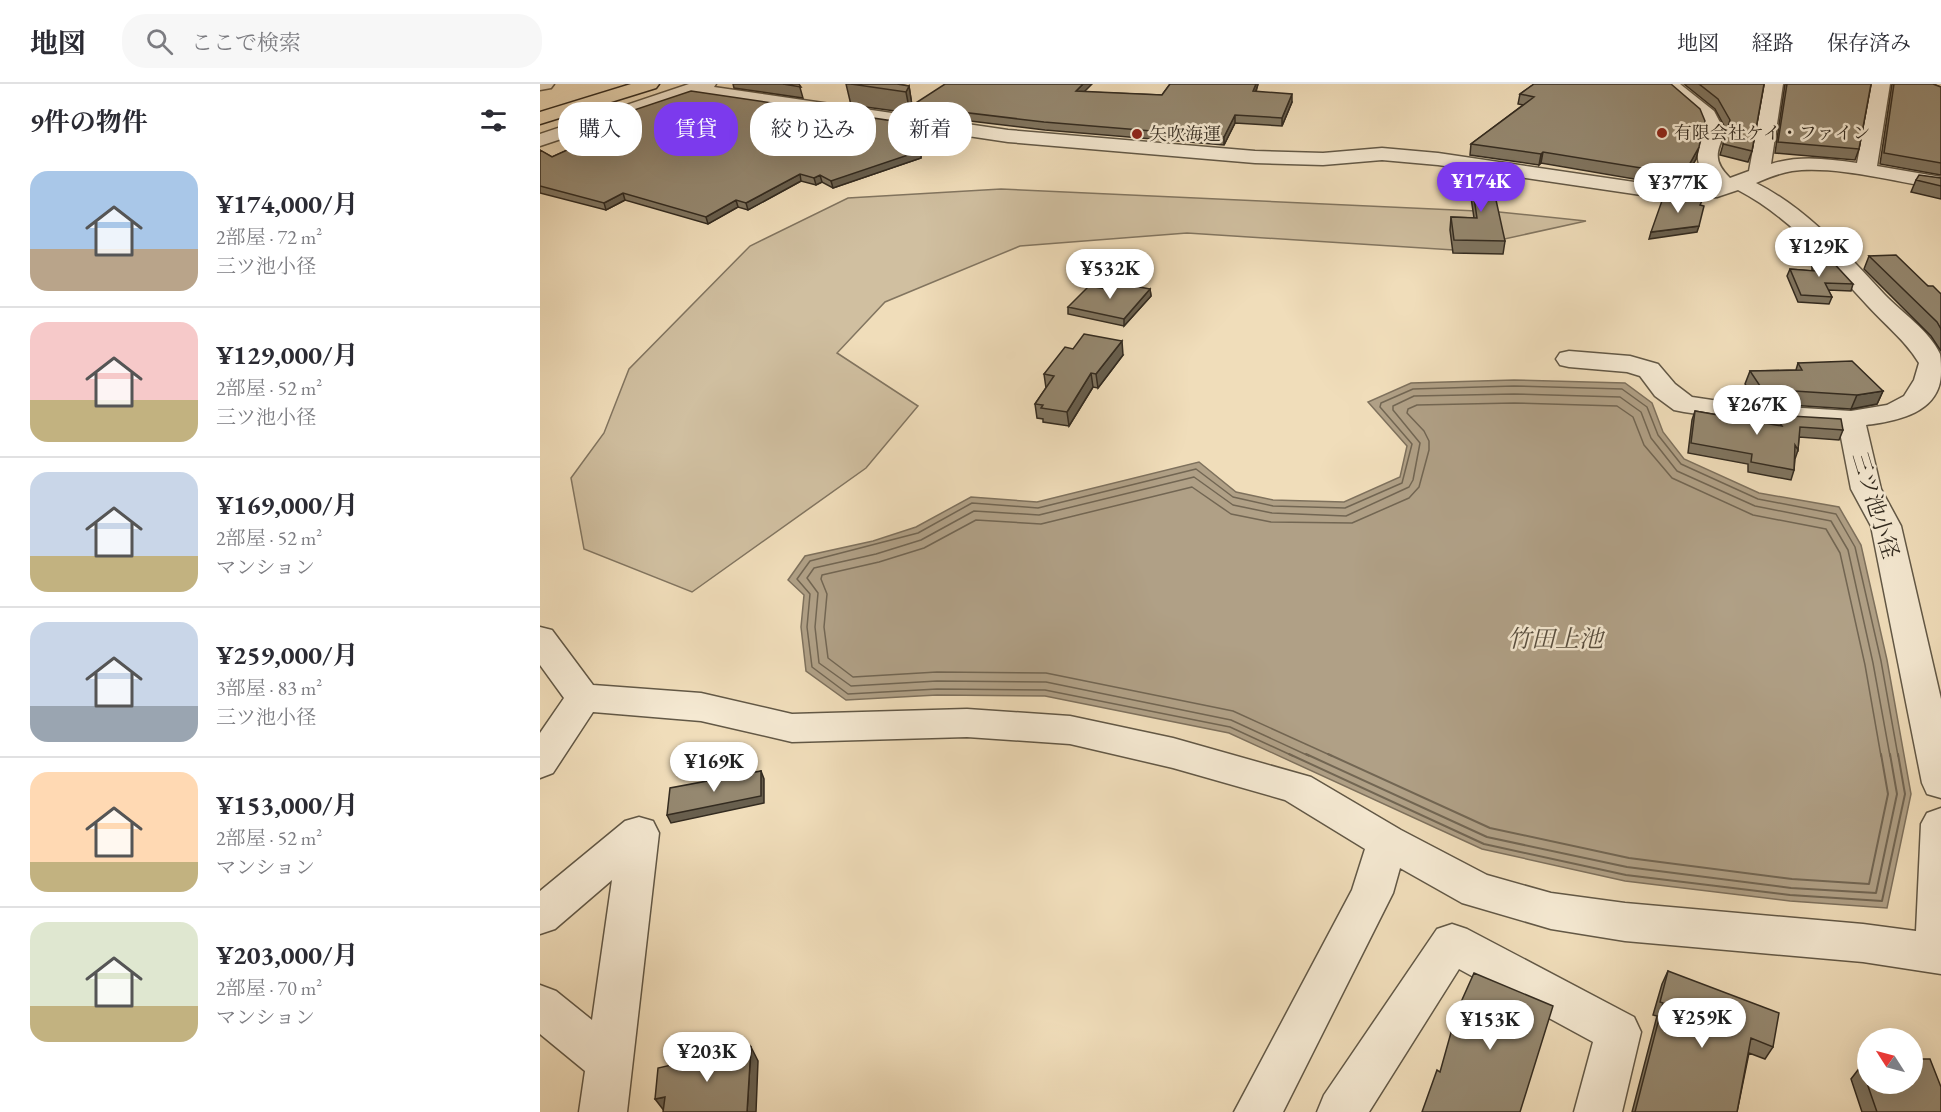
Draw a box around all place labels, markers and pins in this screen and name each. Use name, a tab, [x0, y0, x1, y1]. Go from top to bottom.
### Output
place label: 有限会社ケイ・ファイン	[1674, 121, 1870, 144]
place label: 矢吹海運	[1149, 122, 1221, 145]
marker: 有限会社ケイ・ファイン	[1655, 126, 1669, 140]
marker: 矢吹海運	[1130, 127, 1144, 141]
pin: ¥174K	[1439, 162, 1523, 213]
pin: ¥377K	[1636, 163, 1720, 214]
pin: ¥129K	[1777, 227, 1861, 278]
pin: ¥532K	[1068, 249, 1152, 300]
pin: ¥267K	[1715, 385, 1799, 436]
pin: ¥169K	[672, 742, 756, 793]
pin: ¥259K	[1660, 998, 1744, 1049]
pin: ¥153K	[1448, 1000, 1532, 1051]
pin: ¥203K	[665, 1032, 749, 1083]

